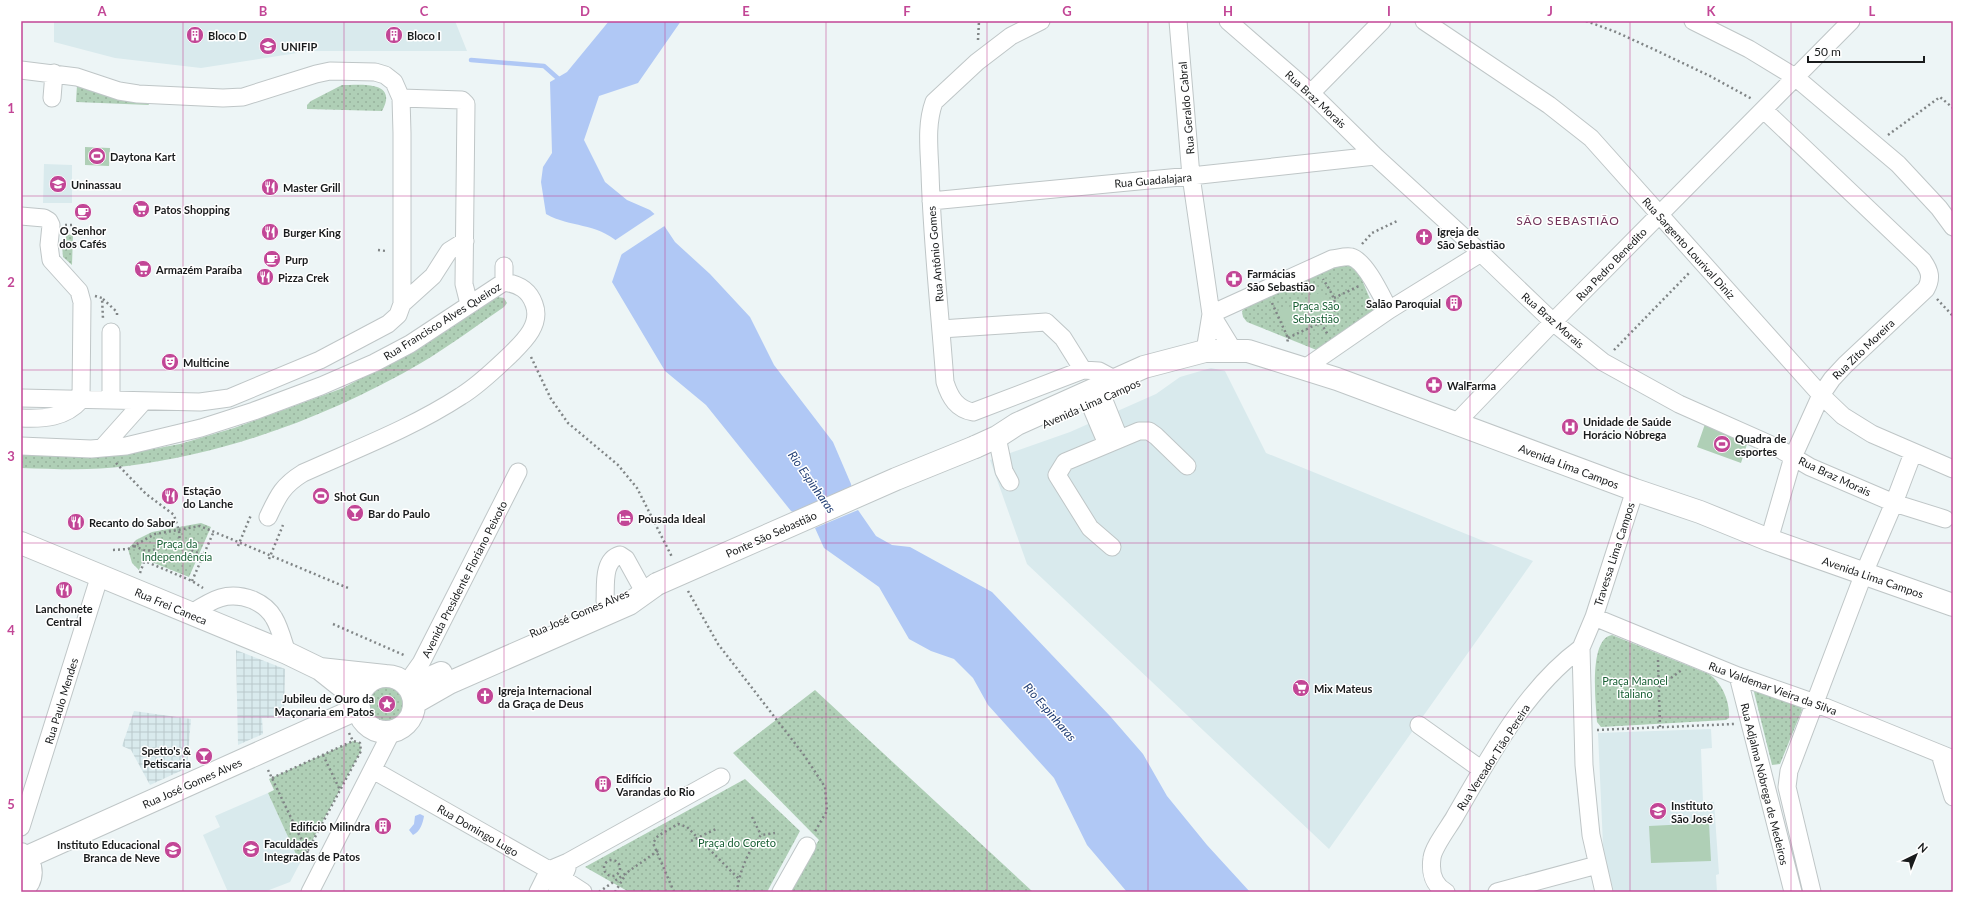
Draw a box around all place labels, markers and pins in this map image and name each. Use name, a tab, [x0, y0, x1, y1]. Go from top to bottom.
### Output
building icon: Bloco D	[185, 25, 205, 45]
building icon: Bloco I	[384, 25, 404, 45]
place label: Bloco D	[208, 29, 247, 42]
place label: Bloco I	[407, 29, 441, 42]
school or university icon: UNIFIP	[258, 36, 278, 56]
place label: UNIFIP	[281, 40, 317, 53]
sports icon: Daytona Kart	[87, 146, 107, 166]
place label: Daytona Kart	[110, 150, 176, 163]
school or university icon: Uninassau	[48, 174, 68, 194]
restaurant icon: Master Grill	[260, 177, 280, 197]
place label: Uninassau	[71, 178, 121, 191]
place label: Master Grill	[283, 181, 341, 194]
supermarket icon: Patos Shopping	[131, 199, 151, 219]
cafe icon: O Senhor dos Cafés	[73, 202, 93, 222]
place label: Patos Shopping	[154, 203, 230, 216]
restaurant icon: Burger King	[260, 222, 280, 242]
place label: O Senhor dos Cafés	[59, 224, 107, 250]
place label: Igreja de São Sebastião	[1437, 225, 1505, 251]
place label: Burger King	[283, 226, 341, 239]
church icon: Igreja de São Sebastião	[1414, 227, 1434, 247]
cafe icon: Purp	[262, 249, 282, 269]
place label: Purp	[285, 253, 308, 266]
supermarket icon: Armazém Paraíba	[133, 259, 153, 279]
place label: Armazém Paraíba	[155, 263, 242, 276]
restaurant icon: Pizza Crek	[255, 267, 275, 287]
place label: Farmácias São Sebastião	[1247, 267, 1315, 293]
pharmacy icon: Farmácias São Sebastião	[1224, 269, 1244, 289]
place label: Pizza Crek	[278, 271, 329, 284]
building icon: Salão Paroquial	[1444, 293, 1464, 313]
place label: Salão Paroquial	[1366, 297, 1441, 310]
theatre icon: Multicine	[160, 352, 180, 372]
place label: Multicine	[183, 356, 230, 369]
pharmacy icon: WalFarma	[1424, 375, 1444, 395]
place label: WalFarma	[1447, 379, 1496, 392]
place label: Unidade de Saúde Horácio Nóbrega	[1583, 415, 1671, 441]
hospital icon: Unidade de Saúde Horácio Nóbrega	[1560, 417, 1580, 437]
place label: Quadra de esportes	[1735, 432, 1786, 458]
sports icon: Quadra de esportes	[1712, 434, 1732, 454]
place label: Estação do Lanche	[183, 484, 233, 510]
restaurant icon: Estação do Lanche	[160, 486, 180, 506]
sports icon: Shot Gun	[311, 486, 331, 506]
place label: Shot Gun	[334, 490, 379, 503]
bar icon: Bar do Paulo	[345, 503, 365, 523]
place label: Bar do Paulo	[368, 507, 430, 520]
hotel icon: Pousada Ideal	[615, 508, 635, 528]
restaurant icon: Recanto do Sabor	[66, 512, 86, 532]
place label: Pousada Ideal	[638, 512, 706, 525]
place label: Recanto do Sabor	[89, 516, 176, 529]
restaurant icon: Lanchonete Central	[54, 580, 74, 600]
place label: Lanchonete Central	[35, 602, 93, 628]
supermarket icon: Mix Mateus	[1291, 678, 1311, 698]
place label: Mix Mateus	[1314, 682, 1372, 695]
place label: Igreja Internacional da Graça de Deus	[498, 684, 592, 710]
church icon: Igreja Internacional da Graça de Deus	[475, 686, 495, 706]
place label: Jubileu de Ouro da Maçonaria em Patos	[275, 692, 374, 718]
place icon: Jubileu de Ouro da Maçonaria em Patos	[377, 694, 397, 714]
place label: Spetto's & Petiscaria	[142, 744, 191, 770]
bar icon: Spetto's & Petiscaria	[194, 746, 214, 766]
place label: Edifício Varandas do Rio	[615, 772, 695, 798]
building icon: Edifício Varandas do Rio	[593, 774, 613, 794]
place label: Instituto São José	[1671, 799, 1713, 825]
school or university icon: Instituto São José	[1648, 801, 1668, 821]
building icon: Edifício Milindra	[373, 816, 393, 836]
place label: Edifício Milindra	[290, 820, 370, 833]
place label: Faculdades Integradas de Patos	[264, 837, 360, 863]
place label: Instituto Educacional Branca de Neve	[57, 838, 160, 864]
school or university icon: Faculdades Integradas de Patos	[241, 839, 261, 859]
school or university icon: Instituto Educacional Branca de Neve	[163, 840, 183, 860]

